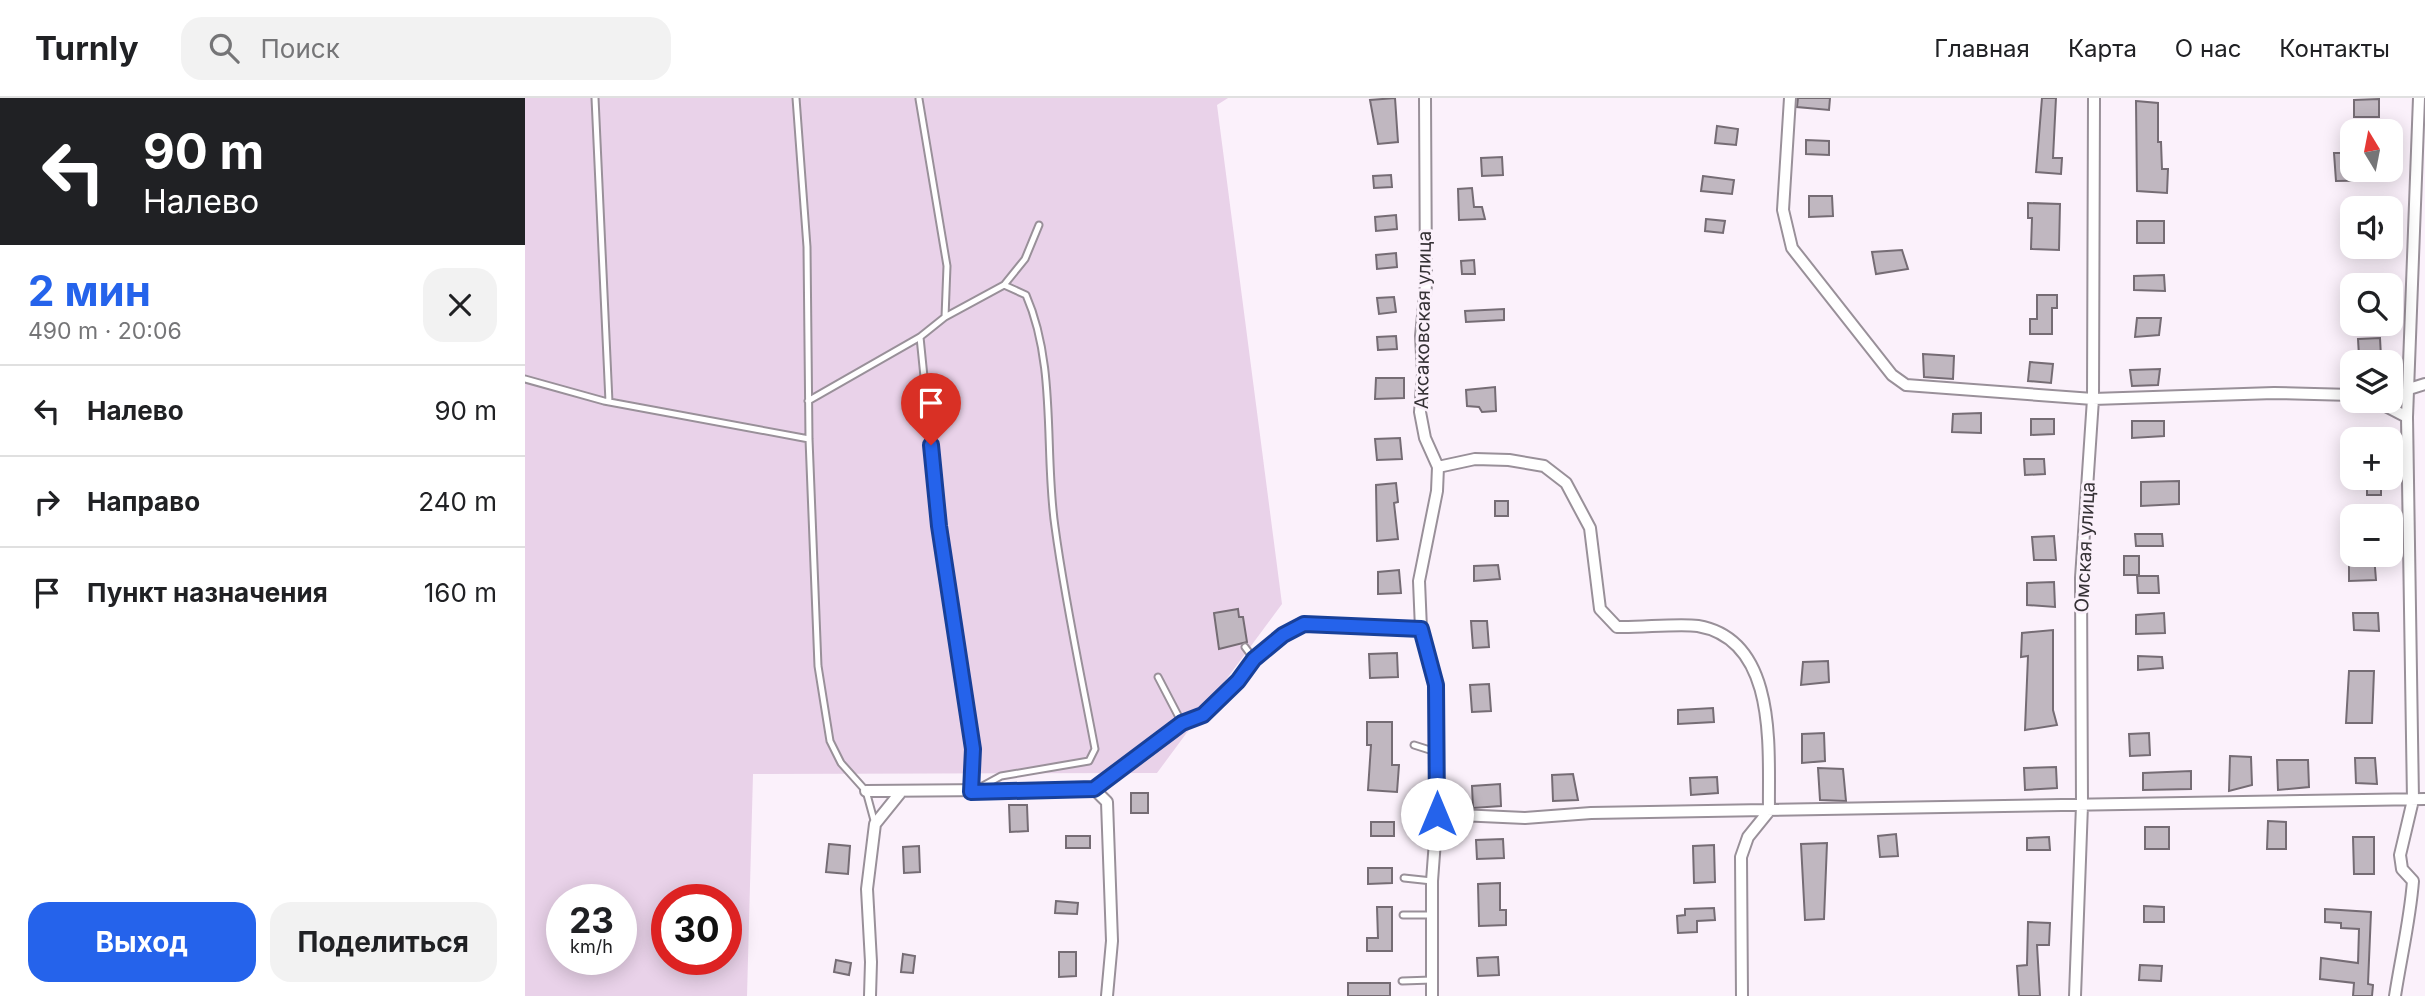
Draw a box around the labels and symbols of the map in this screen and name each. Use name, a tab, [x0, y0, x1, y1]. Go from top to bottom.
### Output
north arrow	[2340, 119, 2403, 182]
street label: Аксаковская улица	[1410, 231, 1436, 409]
pin	[901, 373, 961, 445]
street label: Омская улица	[2070, 481, 2100, 613]
position arrow	[1400, 777, 1474, 851]
speed limit sign: 30	[651, 884, 742, 975]

